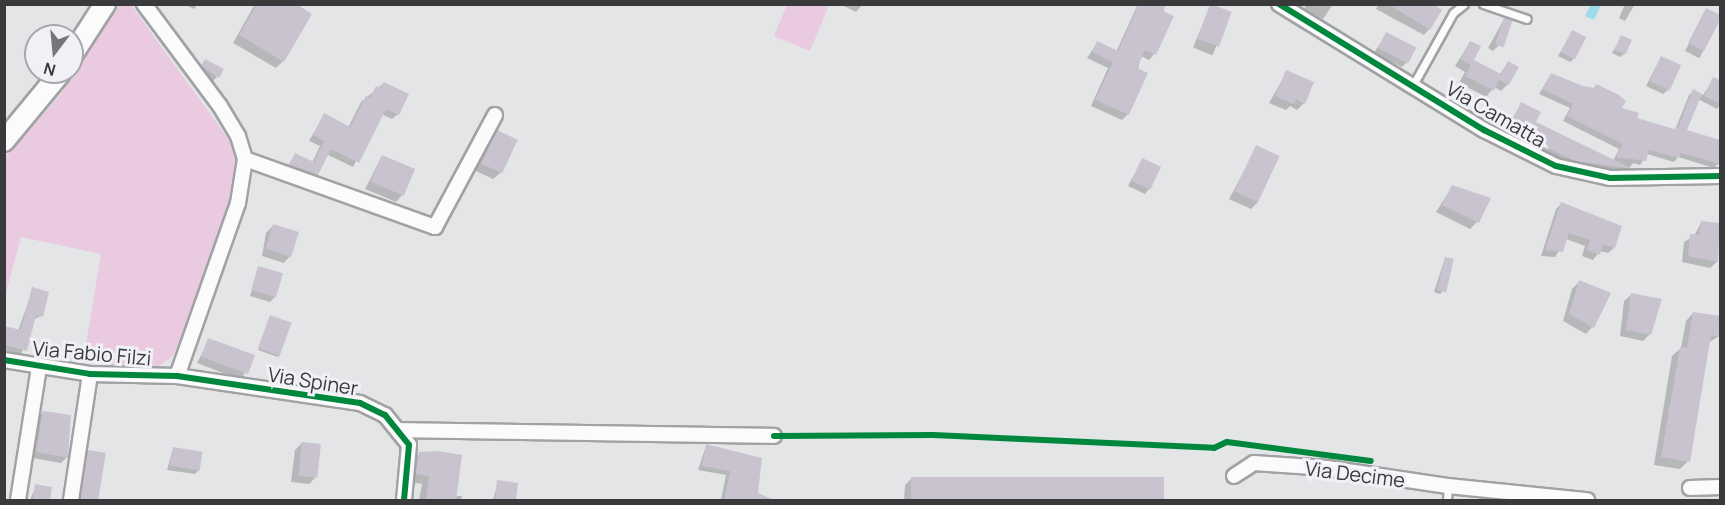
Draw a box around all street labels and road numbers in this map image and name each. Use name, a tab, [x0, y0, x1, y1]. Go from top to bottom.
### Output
street label: Via Camatta	[1442, 76, 1550, 152]
street label: Via Fabio Filzi	[32, 336, 152, 370]
street label: Via Spiner	[266, 362, 360, 400]
street label: Via Decime	[1304, 456, 1406, 492]

